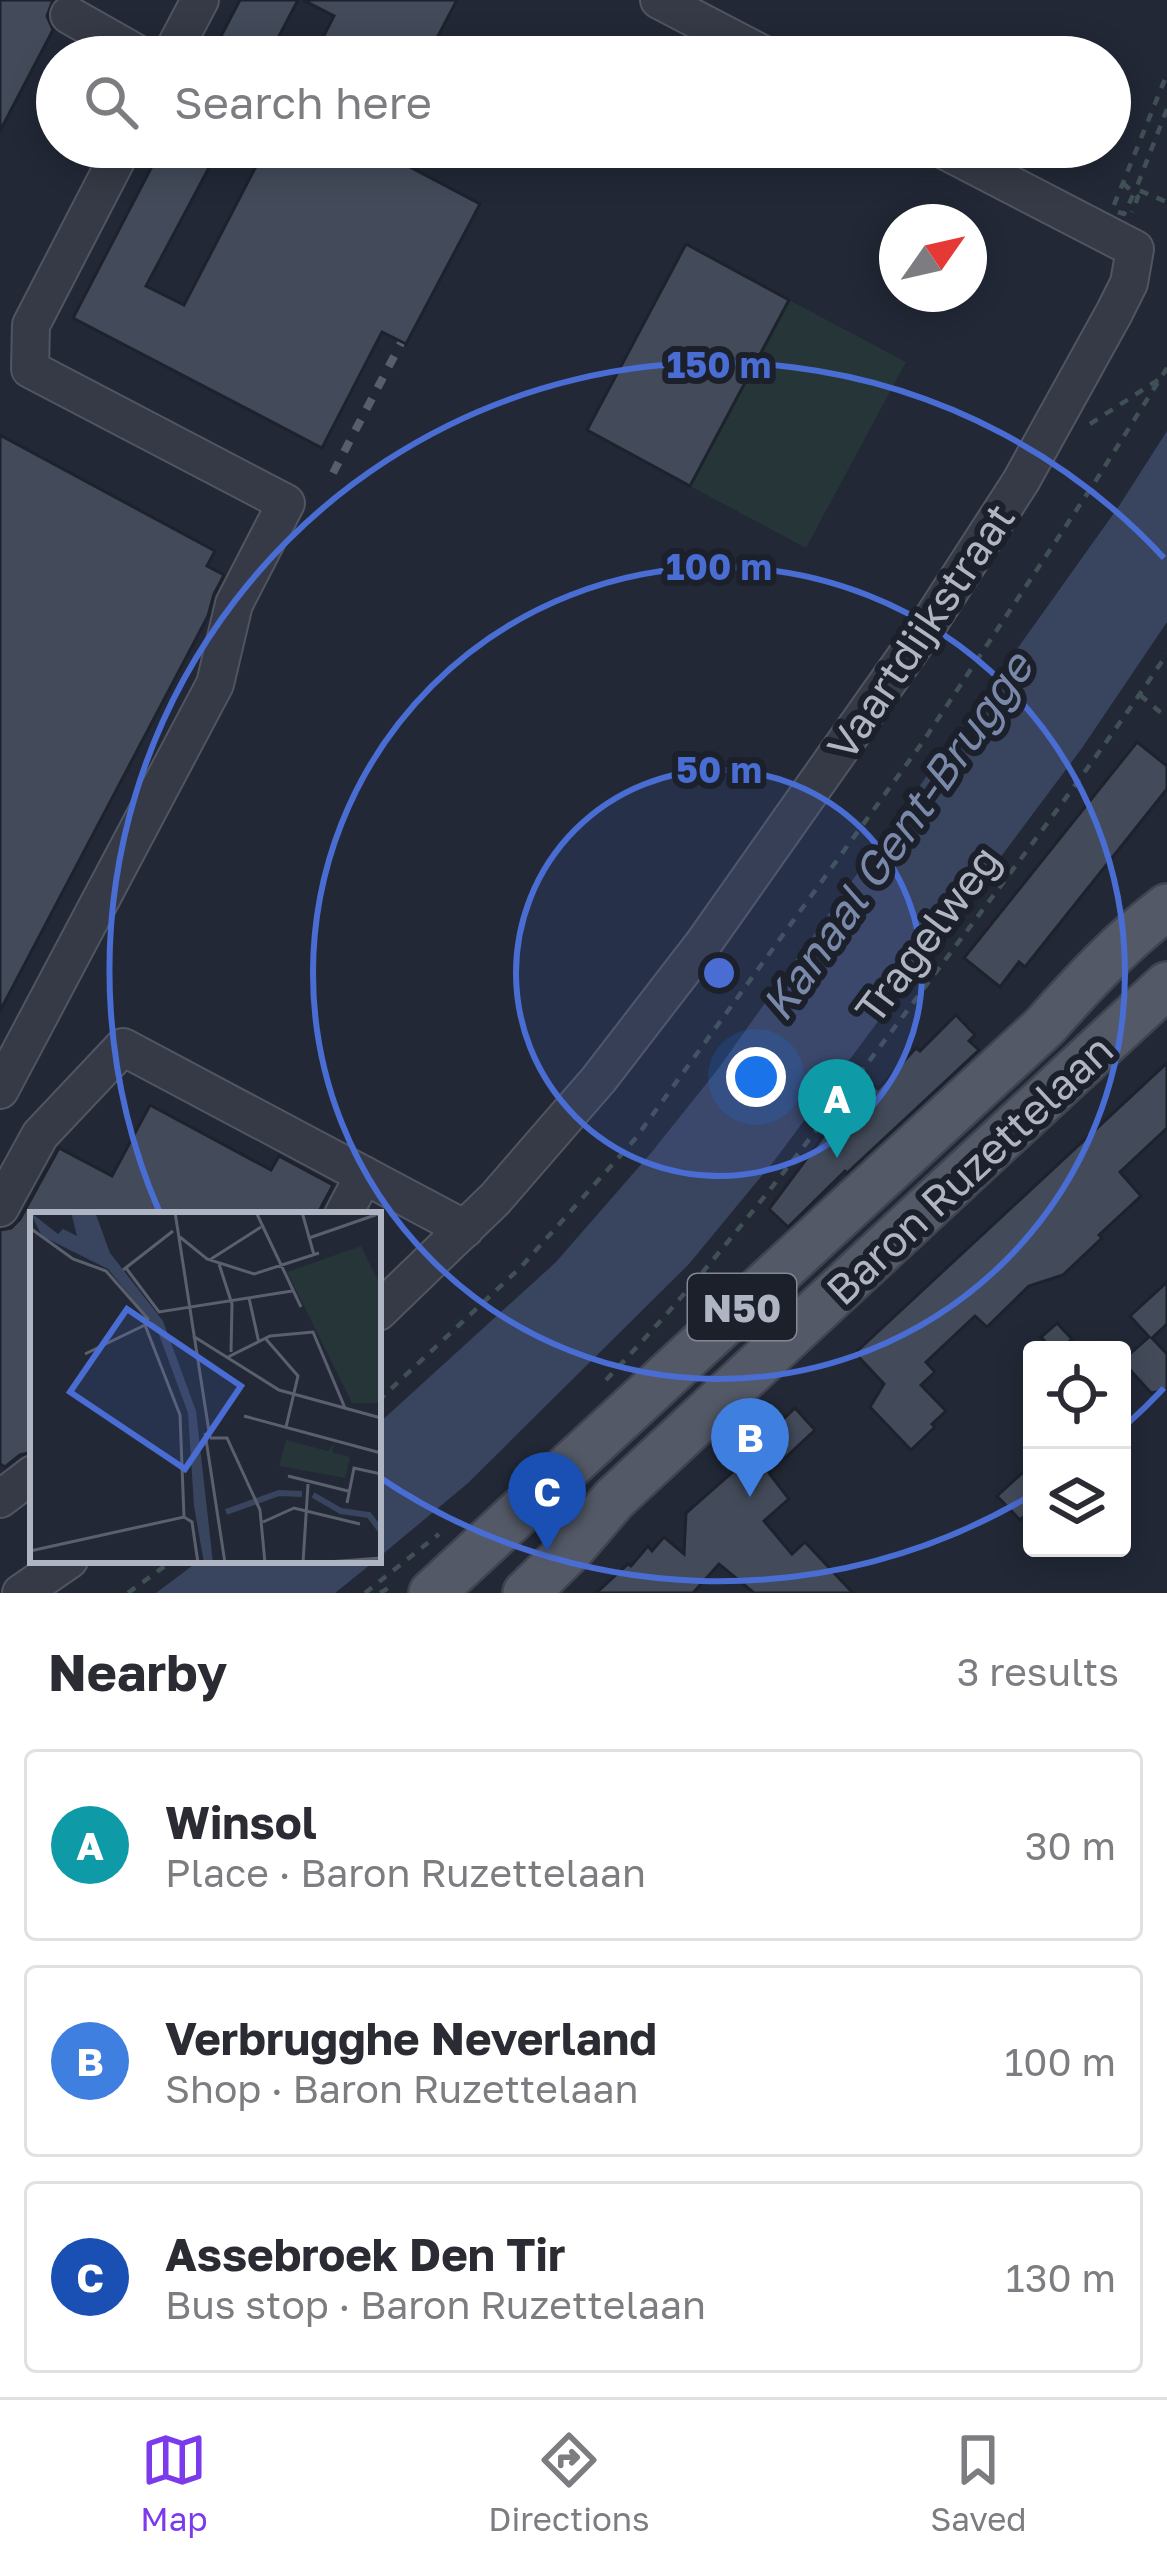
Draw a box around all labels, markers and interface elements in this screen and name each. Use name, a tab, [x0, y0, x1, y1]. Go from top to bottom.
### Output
search box	[36, 36, 1131, 168]
icon: search	[78, 69, 144, 135]
text: Search here	[174, 75, 432, 129]
north arrow	[879, 204, 987, 312]
text: 150 m	[667, 343, 771, 386]
street label: Vaartdijkstraat	[816, 493, 1024, 769]
text: 100 m	[666, 545, 772, 588]
water label: Kanaal Gent-Brugge	[749, 640, 1045, 1030]
text: 50 m	[676, 748, 762, 791]
street label: Tragelweg	[844, 836, 1010, 1032]
centre of rings	[698, 952, 740, 994]
street label: Baron Ruzettelaan	[816, 1024, 1122, 1314]
your location	[726, 1047, 786, 1107]
pin: A	[798, 1059, 876, 1158]
inset map	[30, 1212, 381, 1563]
road number: N50	[688, 1274, 796, 1340]
map controls	[1023, 1341, 1131, 1557]
button: locate	[1023, 1341, 1131, 1449]
pin: B	[711, 1398, 789, 1497]
button: layers	[1023, 1449, 1131, 1557]
pin: C	[508, 1452, 586, 1551]
text: Nearby	[48, 1641, 227, 1702]
text: 3 results	[957, 1648, 1119, 1695]
text: Winsol	[165, 1795, 317, 1849]
text: A	[76, 1822, 104, 1869]
text: 30 m	[1025, 1822, 1116, 1869]
text: Place · Baron Ruzettelaan	[165, 1849, 646, 1896]
text: Verbrugghe Neverland	[165, 2011, 657, 2065]
text: B	[76, 2038, 104, 2085]
text: 100 m	[1004, 2038, 1116, 2085]
text: Shop · Baron Ruzettelaan	[165, 2065, 638, 2112]
text: Assebroek Den Tir	[165, 2227, 565, 2281]
text: C	[76, 2254, 104, 2301]
text: 130 m	[1006, 2254, 1116, 2301]
text: Bus stop · Baron Ruzettelaan	[165, 2281, 706, 2328]
tab: Map	[140, 2427, 208, 2538]
tab: Directions	[488, 2427, 650, 2538]
tab: Saved	[930, 2427, 1027, 2538]

